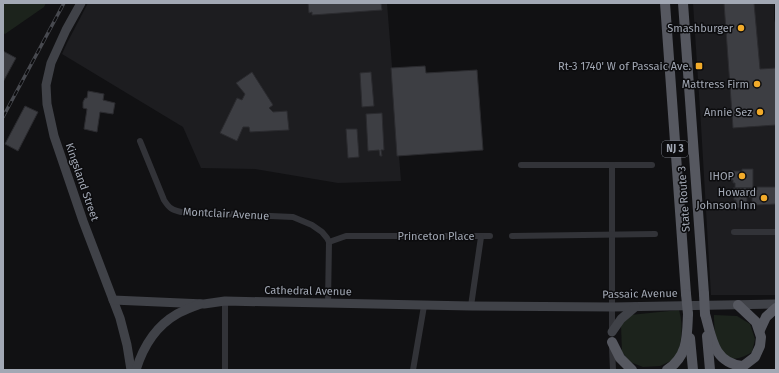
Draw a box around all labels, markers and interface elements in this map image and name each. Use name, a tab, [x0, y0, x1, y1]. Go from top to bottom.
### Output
place label: Smashburger	[667, 22, 734, 35]
marker: Smashburger	[736, 23, 746, 33]
place label: Rt-3 1740' W of Passaic Ave.	[558, 60, 691, 73]
marker: Rt-3 1740' W of Passaic Ave.	[694, 61, 704, 71]
place label: Mattress Firm	[682, 78, 749, 91]
marker: Mattress Firm	[752, 79, 762, 89]
place label: Annie Sez	[704, 106, 752, 119]
marker: Annie Sez	[755, 107, 765, 117]
street label: Kingsland Street	[63, 141, 101, 223]
road number: NJ 3	[662, 141, 688, 157]
street label: State Route 3	[675, 166, 693, 232]
place label: IHOP	[709, 170, 735, 183]
marker: IHOP	[737, 171, 747, 181]
place label: Howard Johnson Inn	[696, 186, 756, 212]
marker: Howard Johnson Inn	[759, 193, 769, 203]
street label: Montclair Avenue	[183, 205, 269, 223]
street label: Princeton Place	[397, 230, 475, 243]
street label: Cathedral Avenue	[264, 284, 352, 298]
street label: Passaic Avenue	[602, 287, 678, 301]

